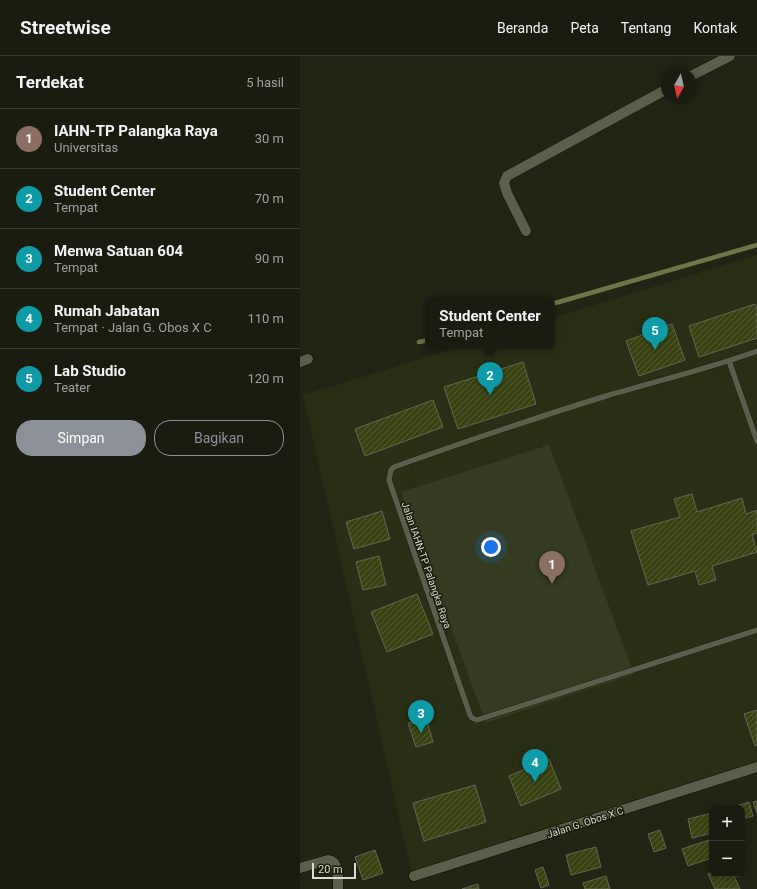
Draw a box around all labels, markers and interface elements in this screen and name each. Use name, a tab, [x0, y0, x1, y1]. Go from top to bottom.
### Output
text: Streetwise	[20, 16, 111, 39]
text: Beranda	[497, 20, 548, 36]
text: Peta	[570, 20, 599, 36]
text: Tentang	[621, 20, 671, 36]
text: Kontak	[693, 20, 737, 36]
north arrow	[661, 68, 697, 104]
text: Terdekat	[16, 72, 84, 92]
text: 5 hasil	[246, 75, 284, 90]
text: IAHN-TP Palangka Raya	[54, 122, 218, 140]
text: 1	[25, 131, 33, 146]
text: 30 m	[255, 131, 284, 146]
text: Universitas	[54, 140, 118, 155]
text: Student Center	[54, 182, 155, 200]
text: 2	[25, 191, 33, 206]
text: 70 m	[255, 191, 284, 206]
text: Tempat	[54, 200, 98, 215]
text: Menwa Satuan 604	[54, 242, 183, 260]
text: 3	[25, 251, 33, 266]
text: 90 m	[255, 251, 284, 266]
text: Tempat	[54, 260, 98, 275]
popup	[425, 297, 555, 349]
text: Rumah Jabatan	[54, 302, 160, 320]
text: Student Center	[439, 307, 541, 325]
text: 4	[25, 311, 33, 326]
text: 110 m	[247, 311, 284, 326]
pin: 5	[642, 317, 668, 350]
text: Tempat · Jalan G. Obos X C	[54, 320, 212, 335]
text: Tempat	[439, 325, 483, 340]
text: Lab Studio	[54, 362, 126, 380]
pin: 2	[477, 362, 503, 395]
text: 5	[25, 371, 33, 386]
text: 120 m	[247, 371, 284, 386]
text: Teater	[54, 380, 91, 395]
button: Simpan	[16, 420, 146, 456]
button: Bagikan	[154, 420, 284, 456]
street label: Jalan IAHN-TP Palangka Raya	[400, 500, 453, 630]
your location	[481, 537, 501, 557]
pin: 1	[539, 551, 565, 584]
pin: 3	[408, 700, 434, 733]
pin: 4	[522, 749, 548, 782]
street label: Jalan G. Obos X C	[545, 805, 625, 840]
map controls	[709, 805, 745, 877]
button: +	[709, 805, 745, 841]
button: −	[709, 841, 745, 877]
scale bar	[312, 861, 356, 880]
text: 20 m	[318, 863, 343, 876]

